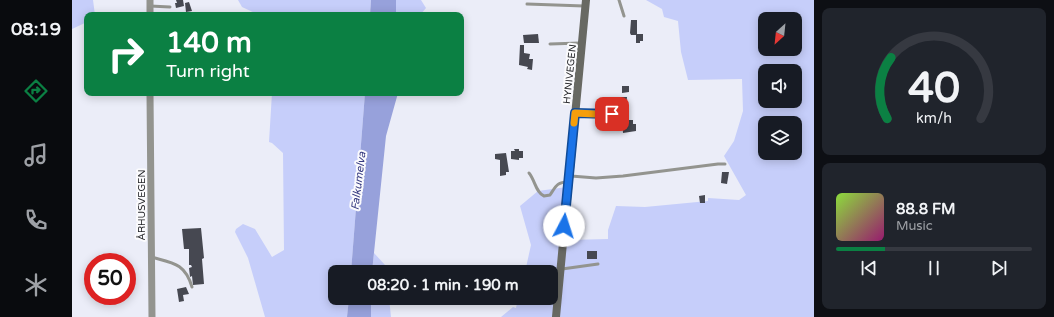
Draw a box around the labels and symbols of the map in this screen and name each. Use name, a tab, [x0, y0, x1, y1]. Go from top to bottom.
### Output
north arrow	[758, 12, 802, 56]
street label: HYNIVEGEN	[561, 44, 579, 105]
pin	[595, 97, 629, 131]
water label: Falkumelva	[348, 150, 369, 211]
street label: ÅRHUSVEGEN	[136, 169, 148, 241]
position arrow	[543, 205, 585, 247]
speed limit sign: 50	[84, 253, 136, 305]

